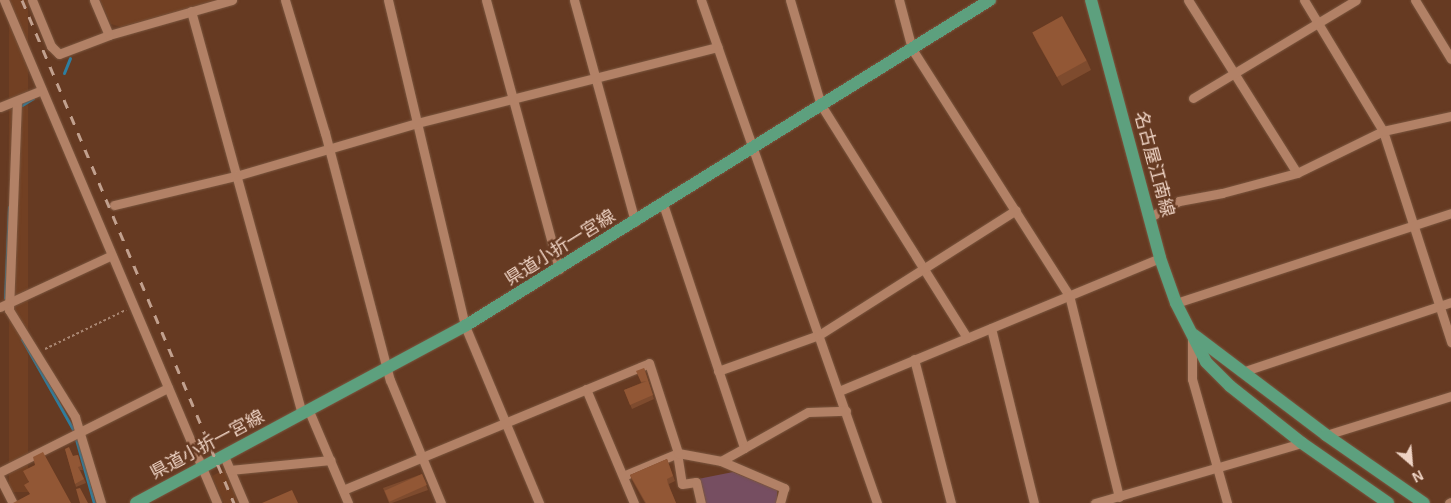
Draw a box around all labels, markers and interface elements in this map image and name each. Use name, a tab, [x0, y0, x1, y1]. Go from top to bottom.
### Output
street label: 名古屋江南線	[1130, 109, 1178, 219]
street label: 県道小折一宮線	[501, 205, 619, 291]
street label: 県道小折一宮線	[146, 406, 268, 484]
north arrow	[1386, 438, 1436, 488]
text: N	[1410, 467, 1426, 486]

